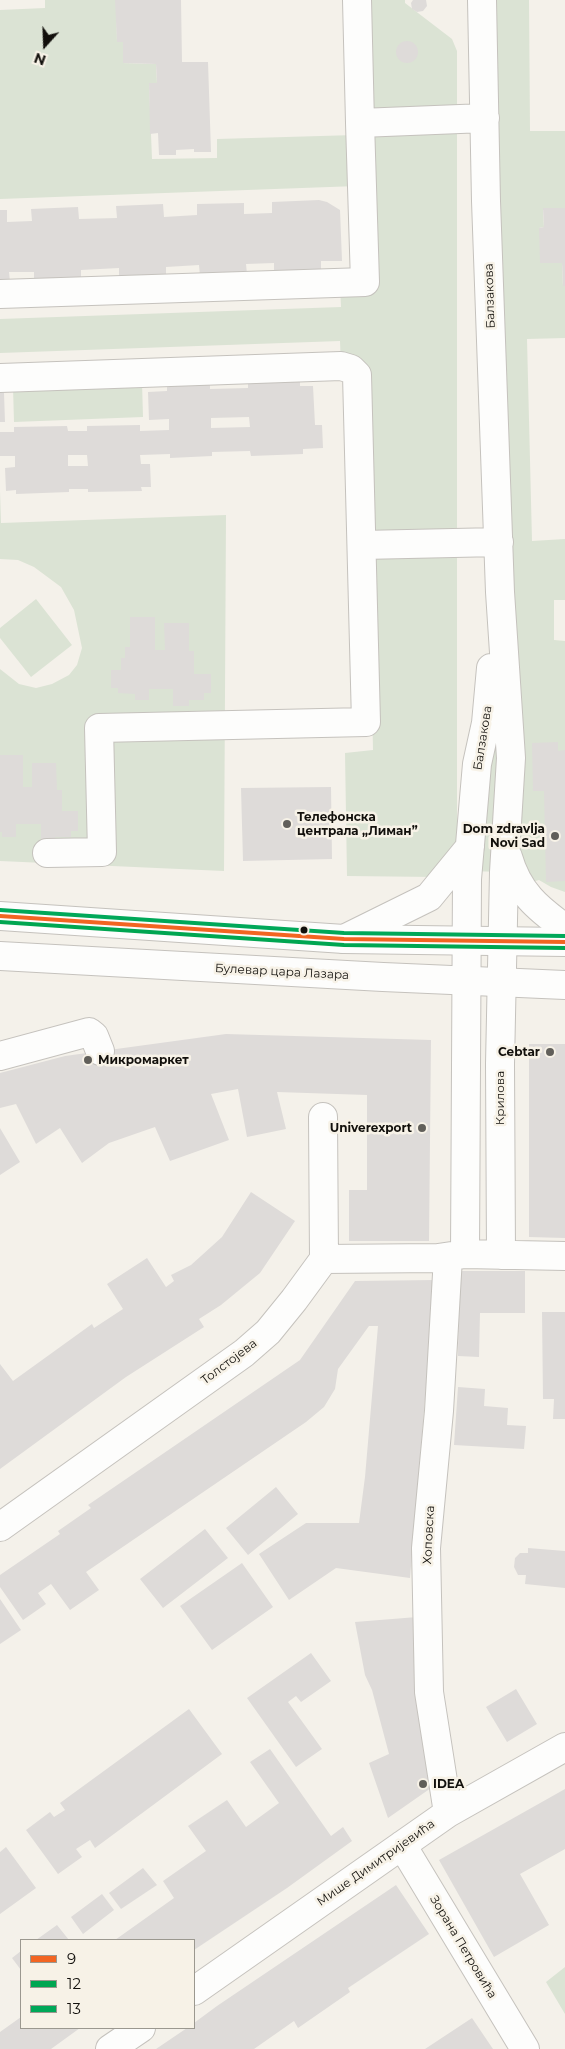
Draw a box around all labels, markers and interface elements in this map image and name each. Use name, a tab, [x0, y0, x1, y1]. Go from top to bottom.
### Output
north arrow	[20, 20, 70, 70]
text: N	[31, 49, 48, 69]
street label: Балзакова	[482, 263, 498, 329]
street label: Балзакова	[471, 705, 495, 771]
place label: Телефонска централа „Лиман”	[297, 810, 418, 838]
marker: Телефонска централа „Лиман”	[281, 818, 293, 830]
place label: Dom zdravlja Novi Sad	[463, 822, 545, 850]
marker: Dom zdravlja Novi Sad	[549, 830, 561, 842]
unlabelled marker	[299, 925, 309, 935]
street label: Булевар цара Лазара	[215, 961, 349, 983]
place label: Cebtar	[498, 1045, 540, 1059]
marker: Cebtar	[544, 1046, 556, 1058]
place label: Микромаркет	[98, 1053, 189, 1067]
marker: Микромаркет	[82, 1054, 94, 1066]
street label: Крилова	[493, 1071, 507, 1125]
place label: Univerexport	[330, 1121, 412, 1135]
marker: Univerexport	[416, 1122, 428, 1134]
street label: Толстојева	[198, 1336, 260, 1388]
street label: Хоповска	[420, 1505, 438, 1565]
place label: IDEA	[433, 1777, 464, 1791]
marker: IDEA	[417, 1778, 429, 1790]
street label: Мише Димитријевића	[314, 1817, 438, 1909]
street label: Зорана Петровића	[427, 1893, 499, 2001]
legend	[20, 1939, 195, 2029]
text: 9	[67, 1949, 76, 1968]
text: 12	[67, 1974, 81, 1993]
text: 13	[67, 1999, 81, 2018]

